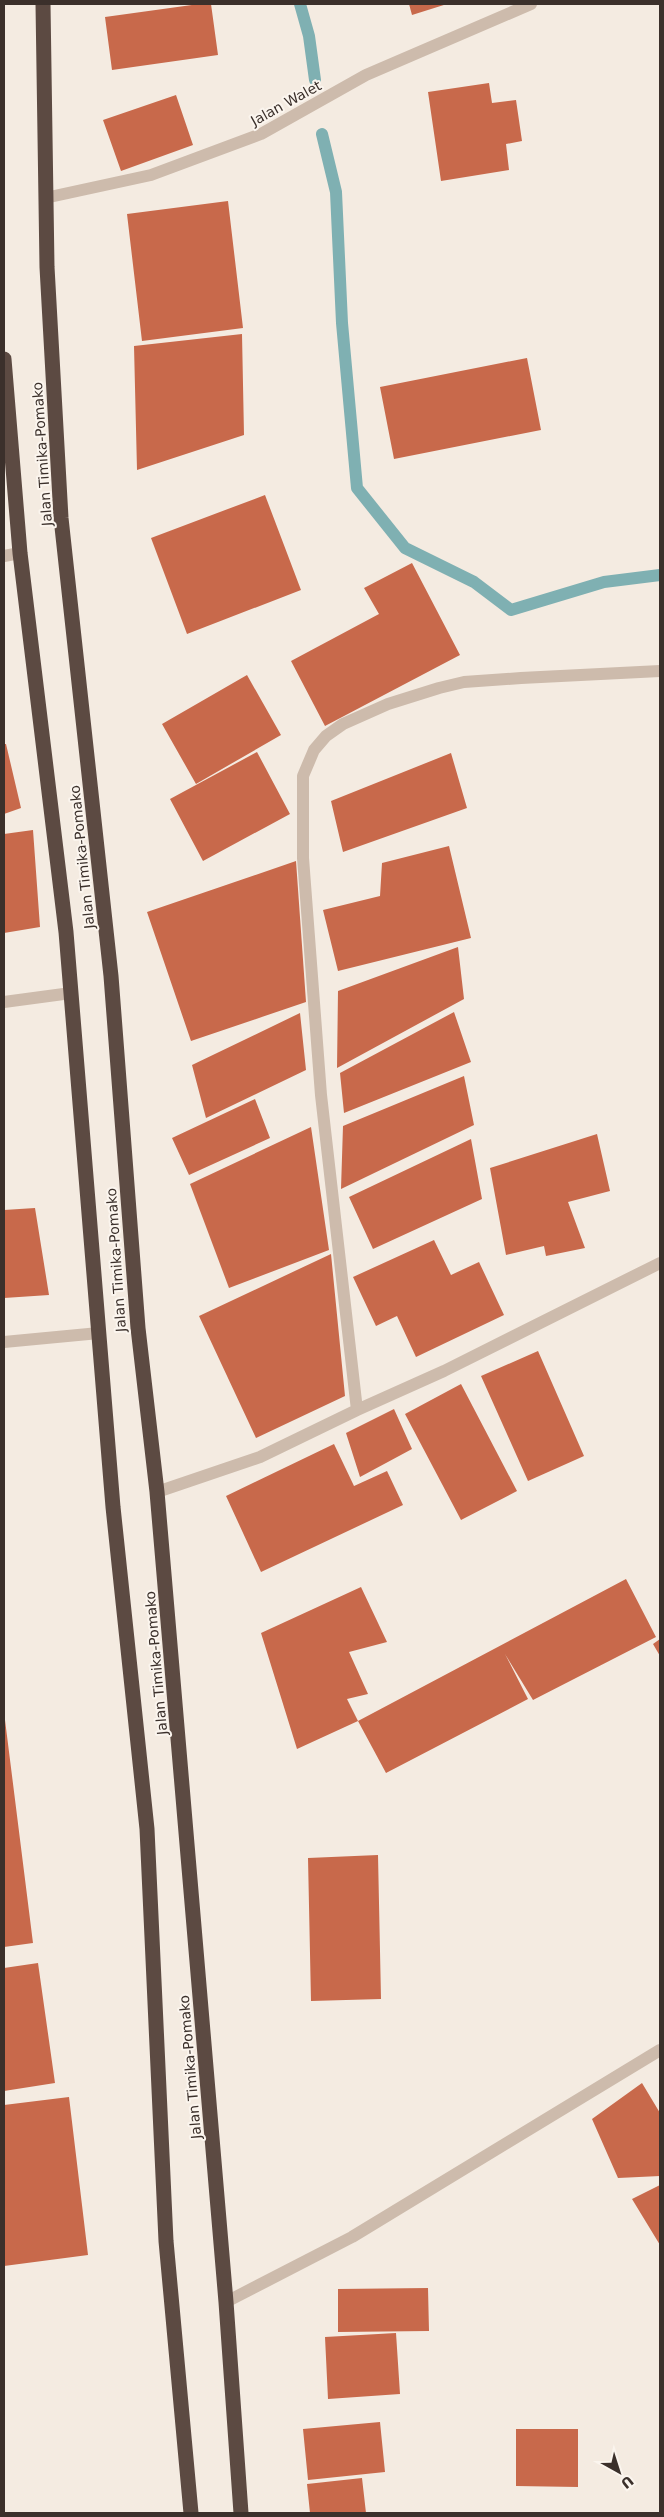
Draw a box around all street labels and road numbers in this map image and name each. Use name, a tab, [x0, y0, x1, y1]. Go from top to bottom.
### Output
street label: Jalan Walet	[247, 77, 324, 129]
street label: Jalan Timika-Pomako	[29, 381, 55, 528]
street label: Jalan Timika-Pomako	[66, 784, 98, 931]
street label: Jalan Timika-Pomako	[103, 1187, 129, 1334]
street label: Jalan Timika-Pomako	[142, 1590, 170, 1737]
street label: Jalan Timika-Pomako	[176, 1994, 204, 2141]

